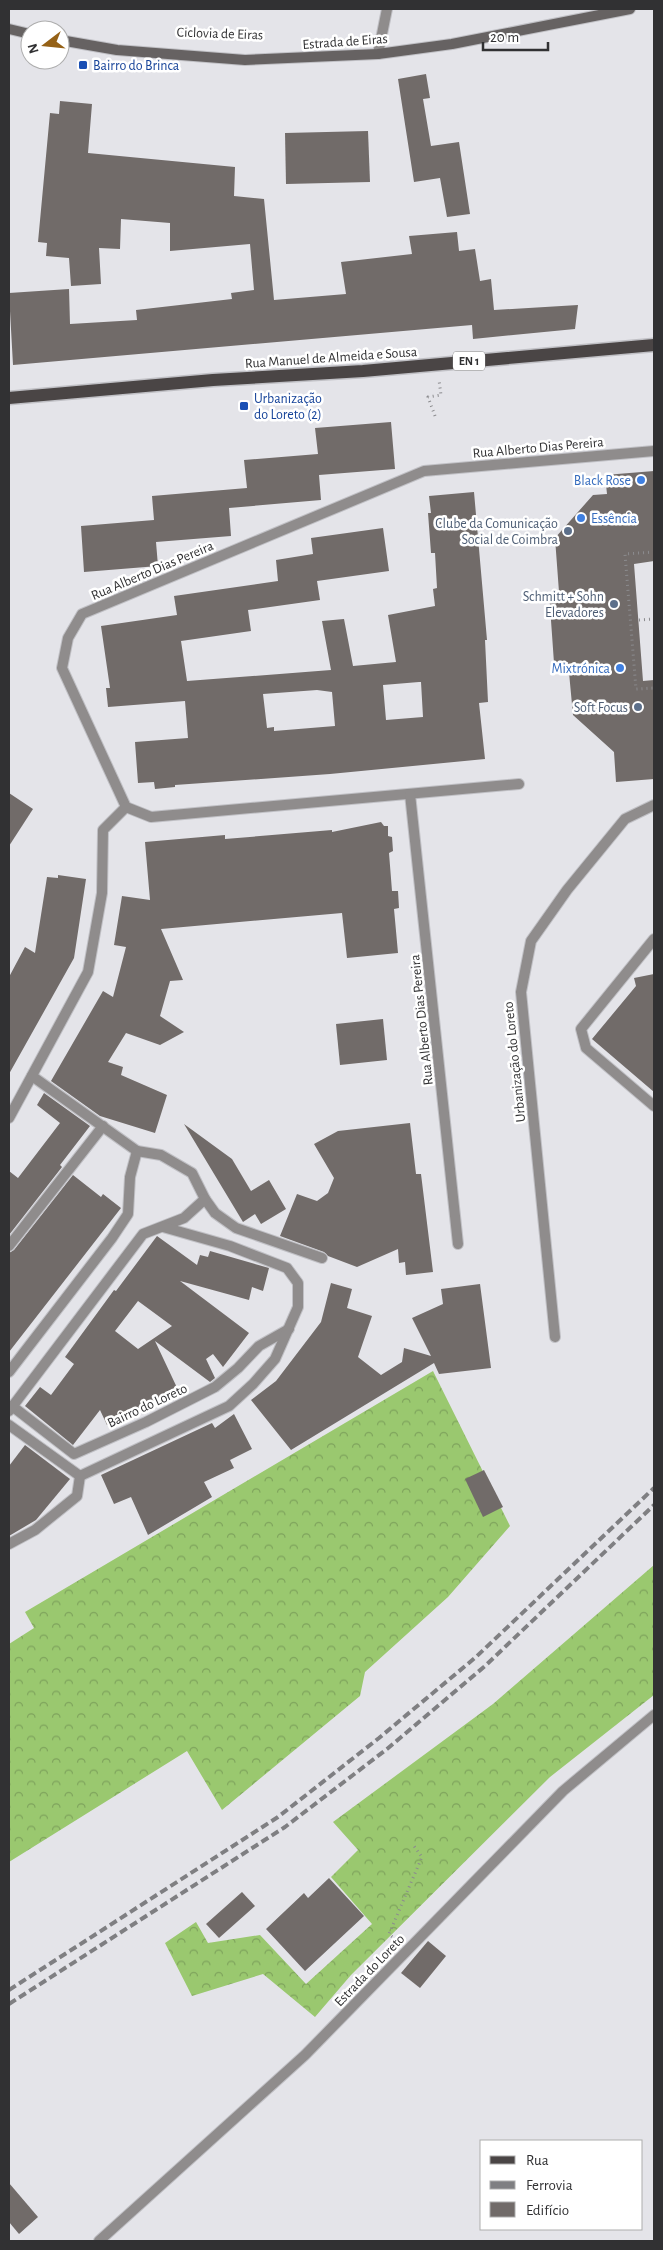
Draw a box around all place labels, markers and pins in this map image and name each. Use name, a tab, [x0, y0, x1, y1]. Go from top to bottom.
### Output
marker: Bairro do Brinca	[77, 59, 89, 71]
place label: Bairro do Brinca	[93, 59, 180, 73]
place label: Urbanização do Loreto (2)	[254, 392, 322, 422]
marker: Urbanização do Loreto (2)	[238, 400, 250, 412]
place label: Black Rose	[574, 474, 631, 488]
marker: Black Rose	[635, 474, 647, 486]
marker: Essência	[575, 512, 587, 524]
place label: Essência	[591, 512, 638, 526]
place label: Clube da Comunicação Social de Coimbra	[435, 517, 559, 547]
marker: Clube da Comunicação Social de Coimbra	[562, 525, 574, 537]
place label: Schmitt + Sohn Elevadores	[523, 590, 604, 620]
marker: Schmitt + Sohn Elevadores	[608, 598, 620, 610]
place label: Mixtrónica	[551, 662, 611, 676]
marker: Mixtrónica	[614, 662, 626, 674]
place label: Soft Focus	[574, 701, 628, 715]
marker: Soft Focus	[632, 701, 644, 713]

